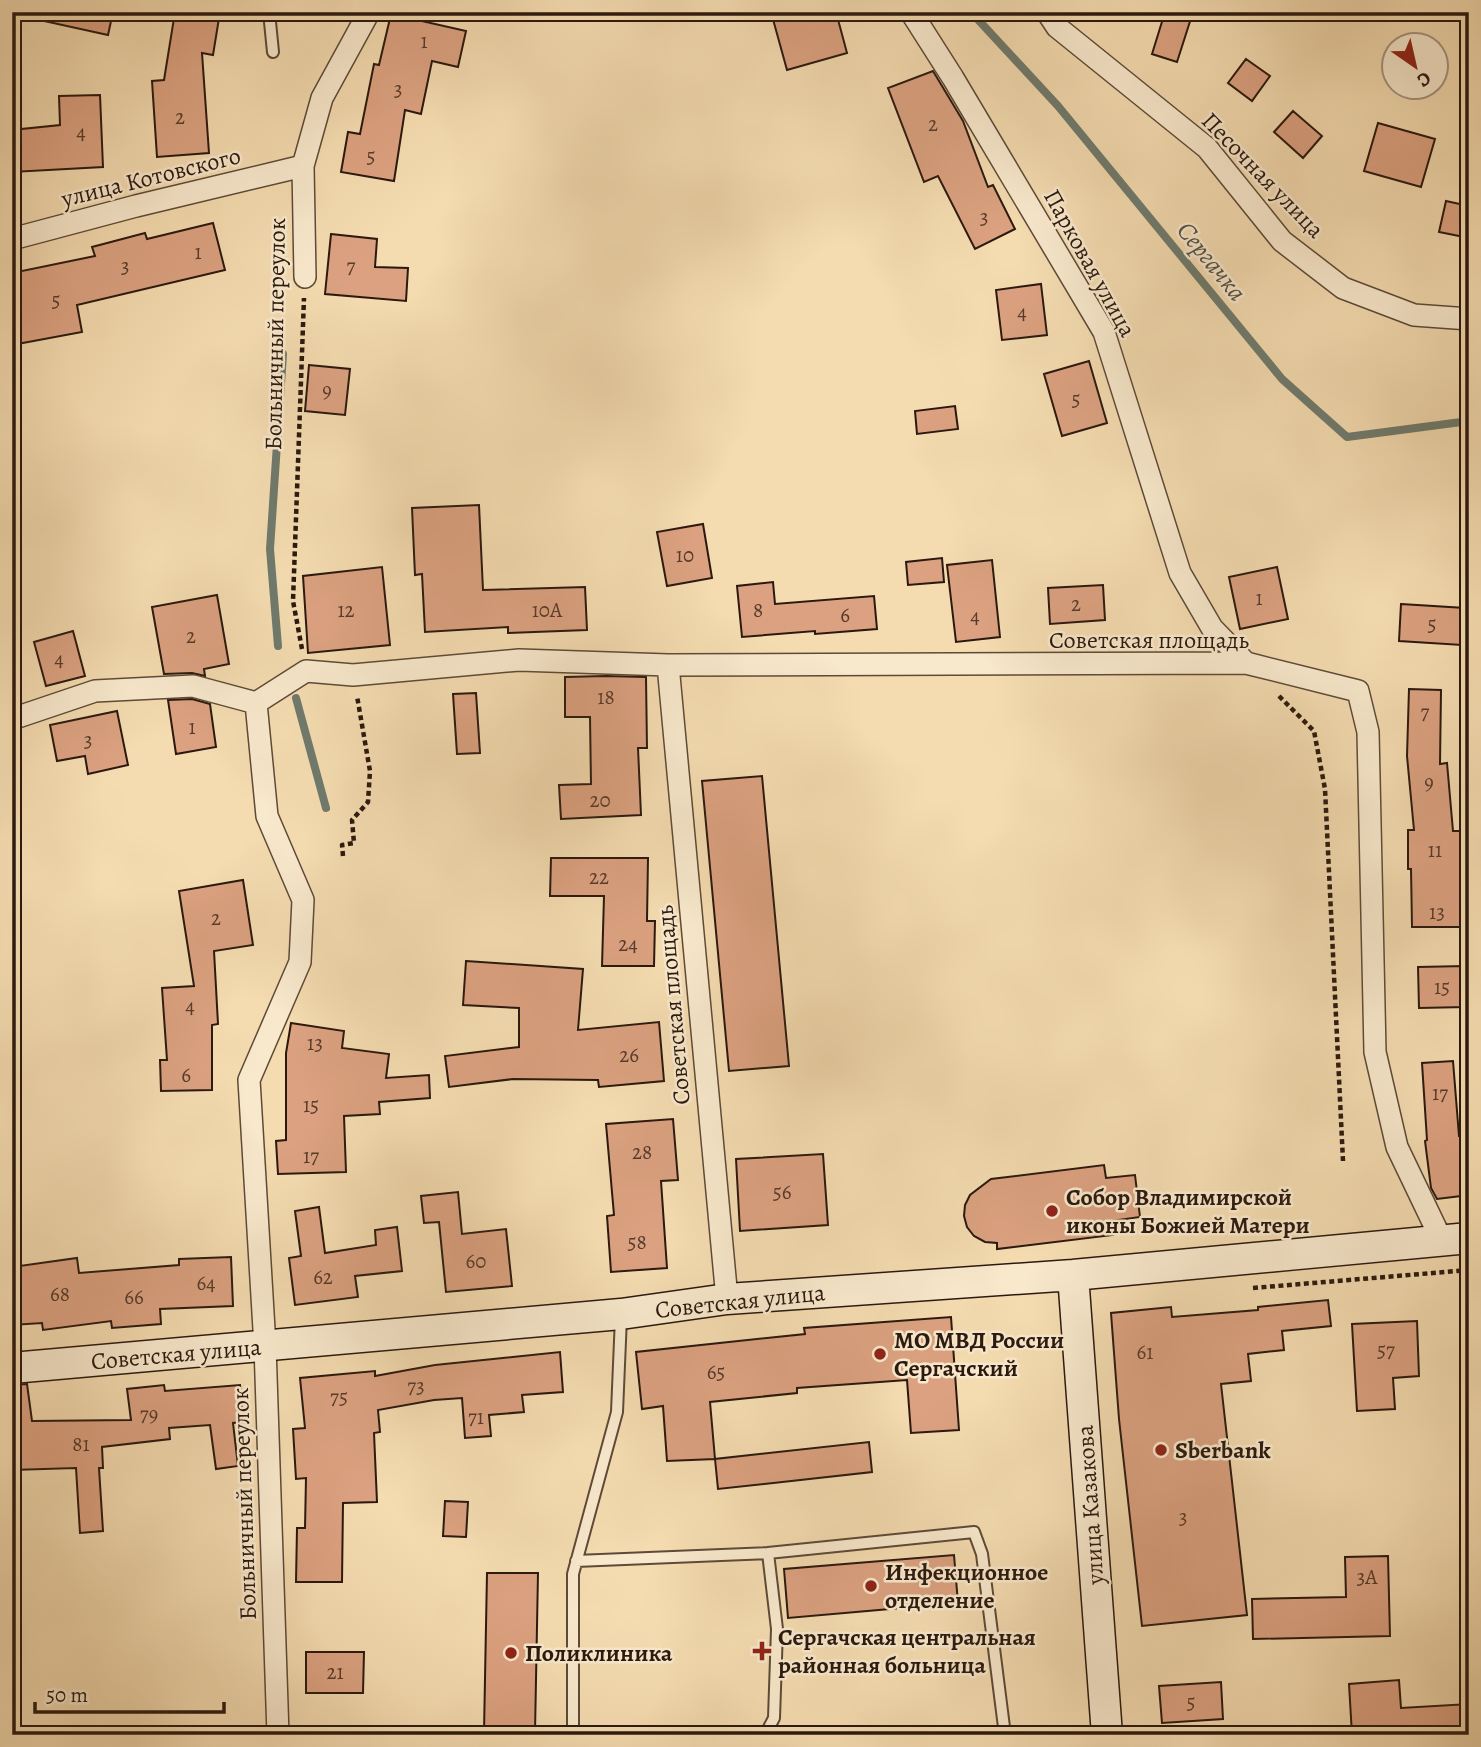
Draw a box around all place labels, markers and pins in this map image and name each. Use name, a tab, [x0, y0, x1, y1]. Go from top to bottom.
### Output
place label: Собор Владимирской иконы Божией Матери	[1066, 1181, 1310, 1241]
marker: Собор Владимирской иконы Божией Матери	[1044, 1203, 1060, 1219]
place label: МО МВД России Сергачский	[894, 1324, 1064, 1384]
marker: МО МВД России Сергачский	[872, 1346, 888, 1362]
place label: Sberbank	[1175, 1434, 1271, 1466]
marker: Sberbank	[1153, 1442, 1169, 1458]
place label: Инфекционное отделение	[885, 1556, 1048, 1616]
marker: Инфекционное отделение	[863, 1578, 879, 1594]
place label: Сергачская центральная районная больница	[778, 1621, 1036, 1681]
place label: Поликлиника	[525, 1637, 673, 1669]
marker: Сергачская центральная районная больница	[752, 1641, 772, 1661]
marker: Поликлиника	[503, 1645, 519, 1661]

